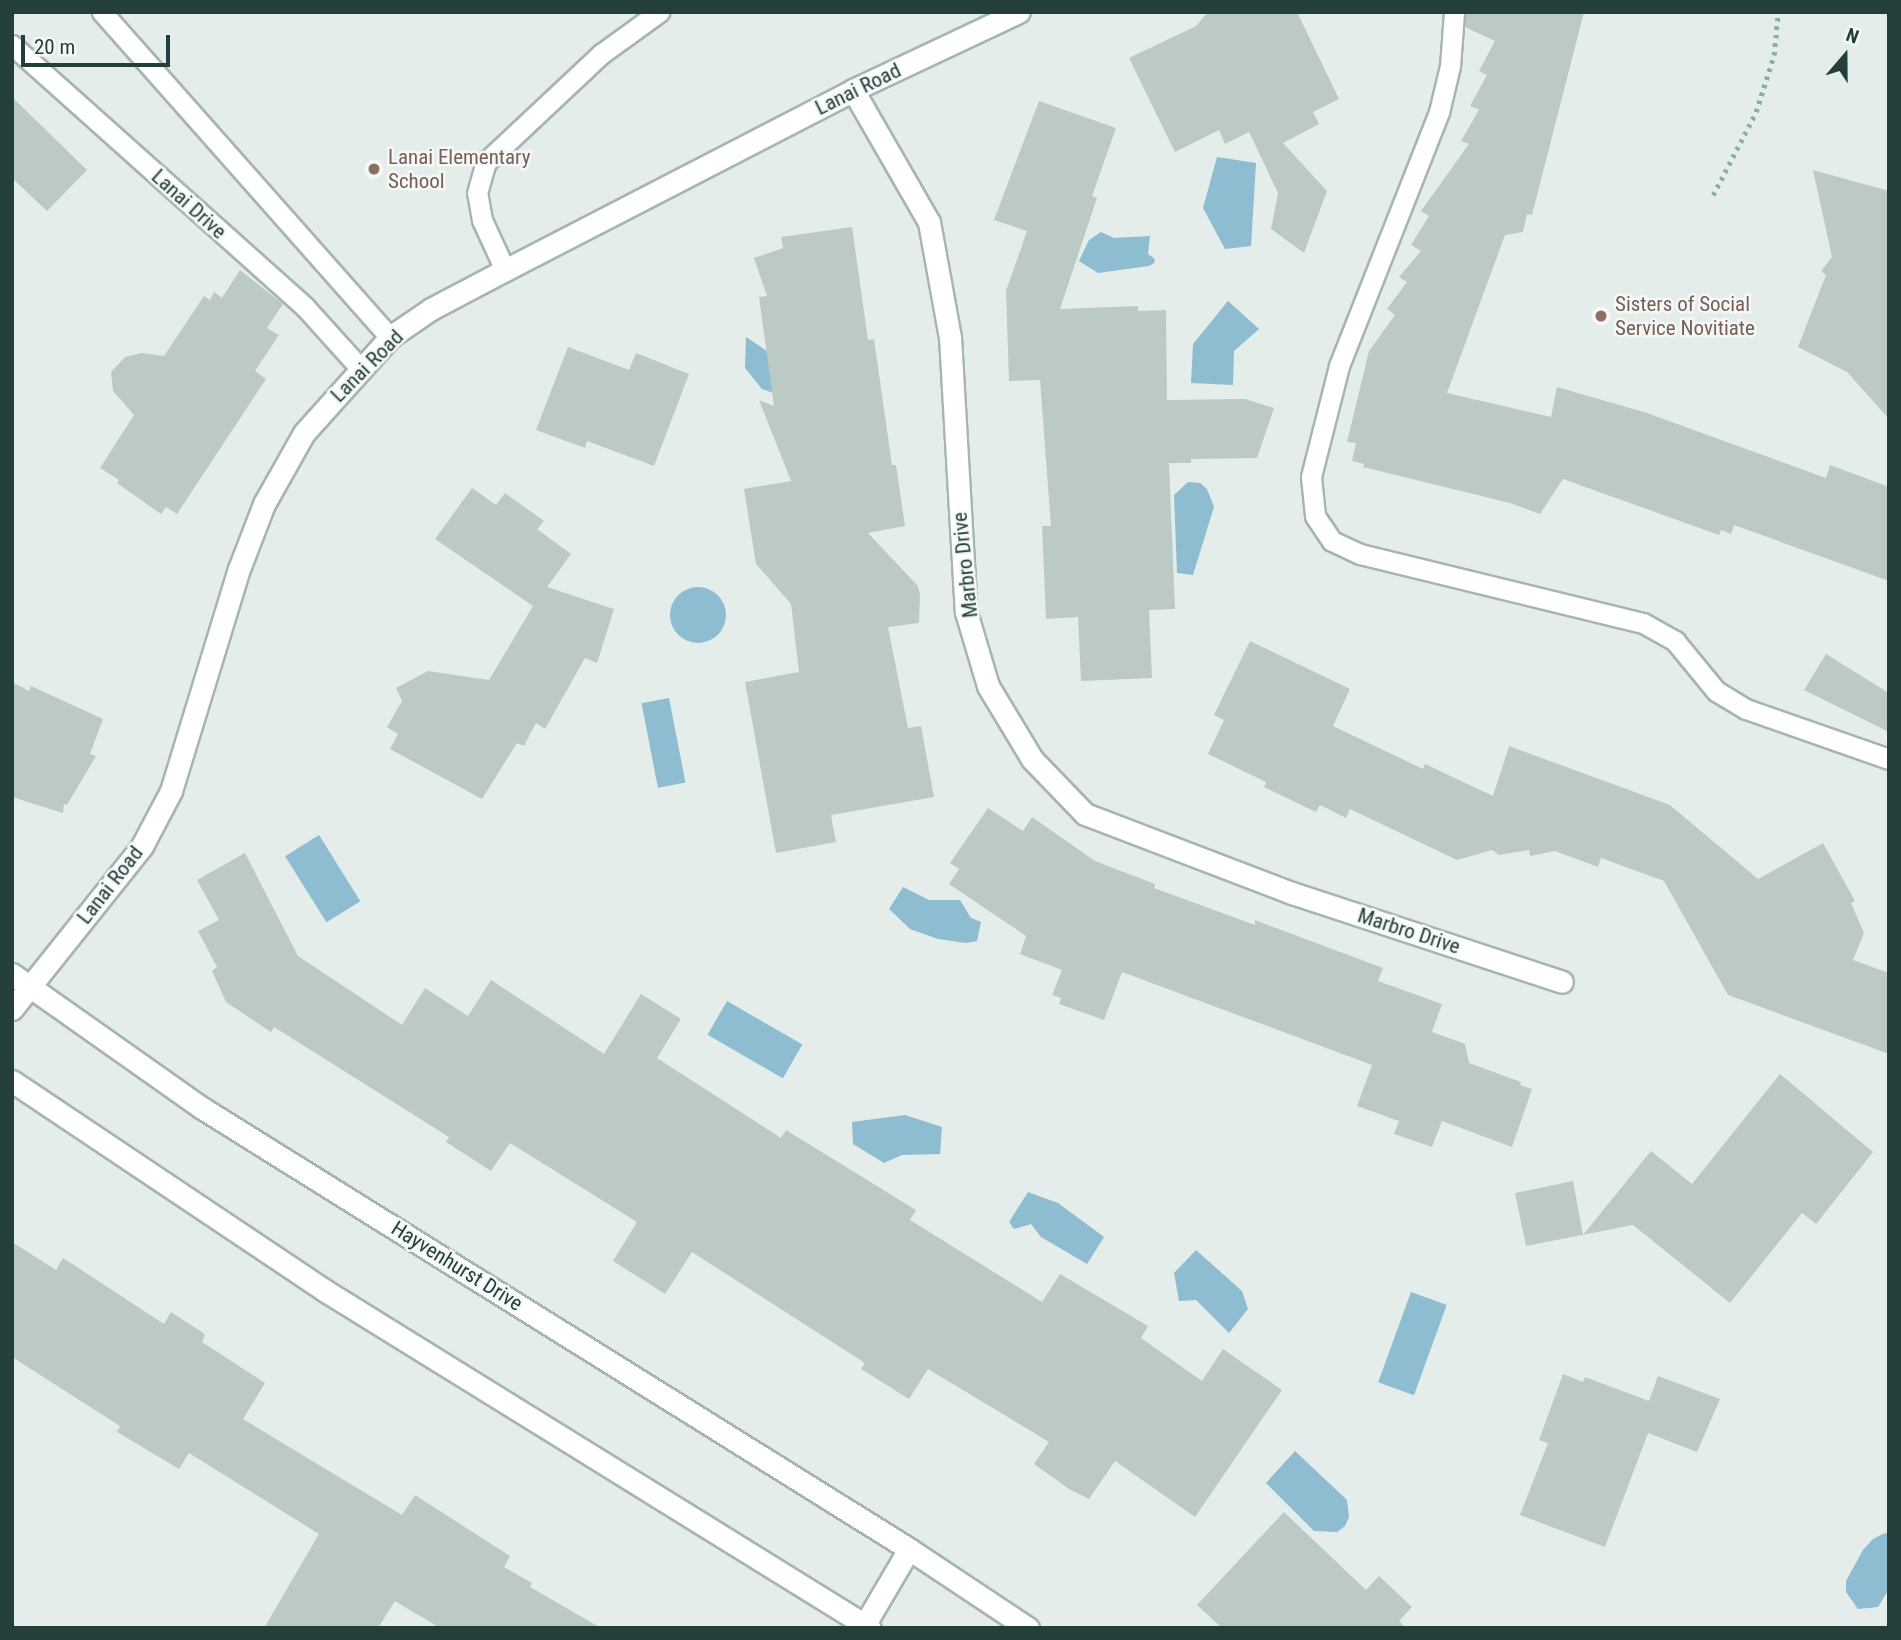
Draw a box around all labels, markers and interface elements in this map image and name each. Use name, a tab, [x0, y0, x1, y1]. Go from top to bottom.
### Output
scale bar	[24, 21, 173, 65]
north arrow	[1810, 21, 1880, 91]
text: N	[1843, 23, 1862, 49]
text: 20 m	[34, 35, 75, 59]
street label: Lanai Road	[811, 57, 905, 121]
place label: Lanai Elementary School	[388, 144, 530, 194]
marker: Lanai Elementary School	[366, 161, 382, 177]
street label: Lanai Drive	[146, 164, 232, 244]
place label: Sisters of Social Service Novitiate	[1615, 291, 1755, 341]
marker: Sisters of Social Service Novitiate	[1593, 308, 1609, 324]
street label: Lanai Road	[326, 325, 408, 407]
street label: Marbro Drive	[947, 511, 983, 619]
street label: Lanai Road	[72, 841, 148, 929]
street label: Marbro Drive	[1355, 903, 1463, 959]
street label: Hayvenhurst Drive	[387, 1216, 527, 1316]

